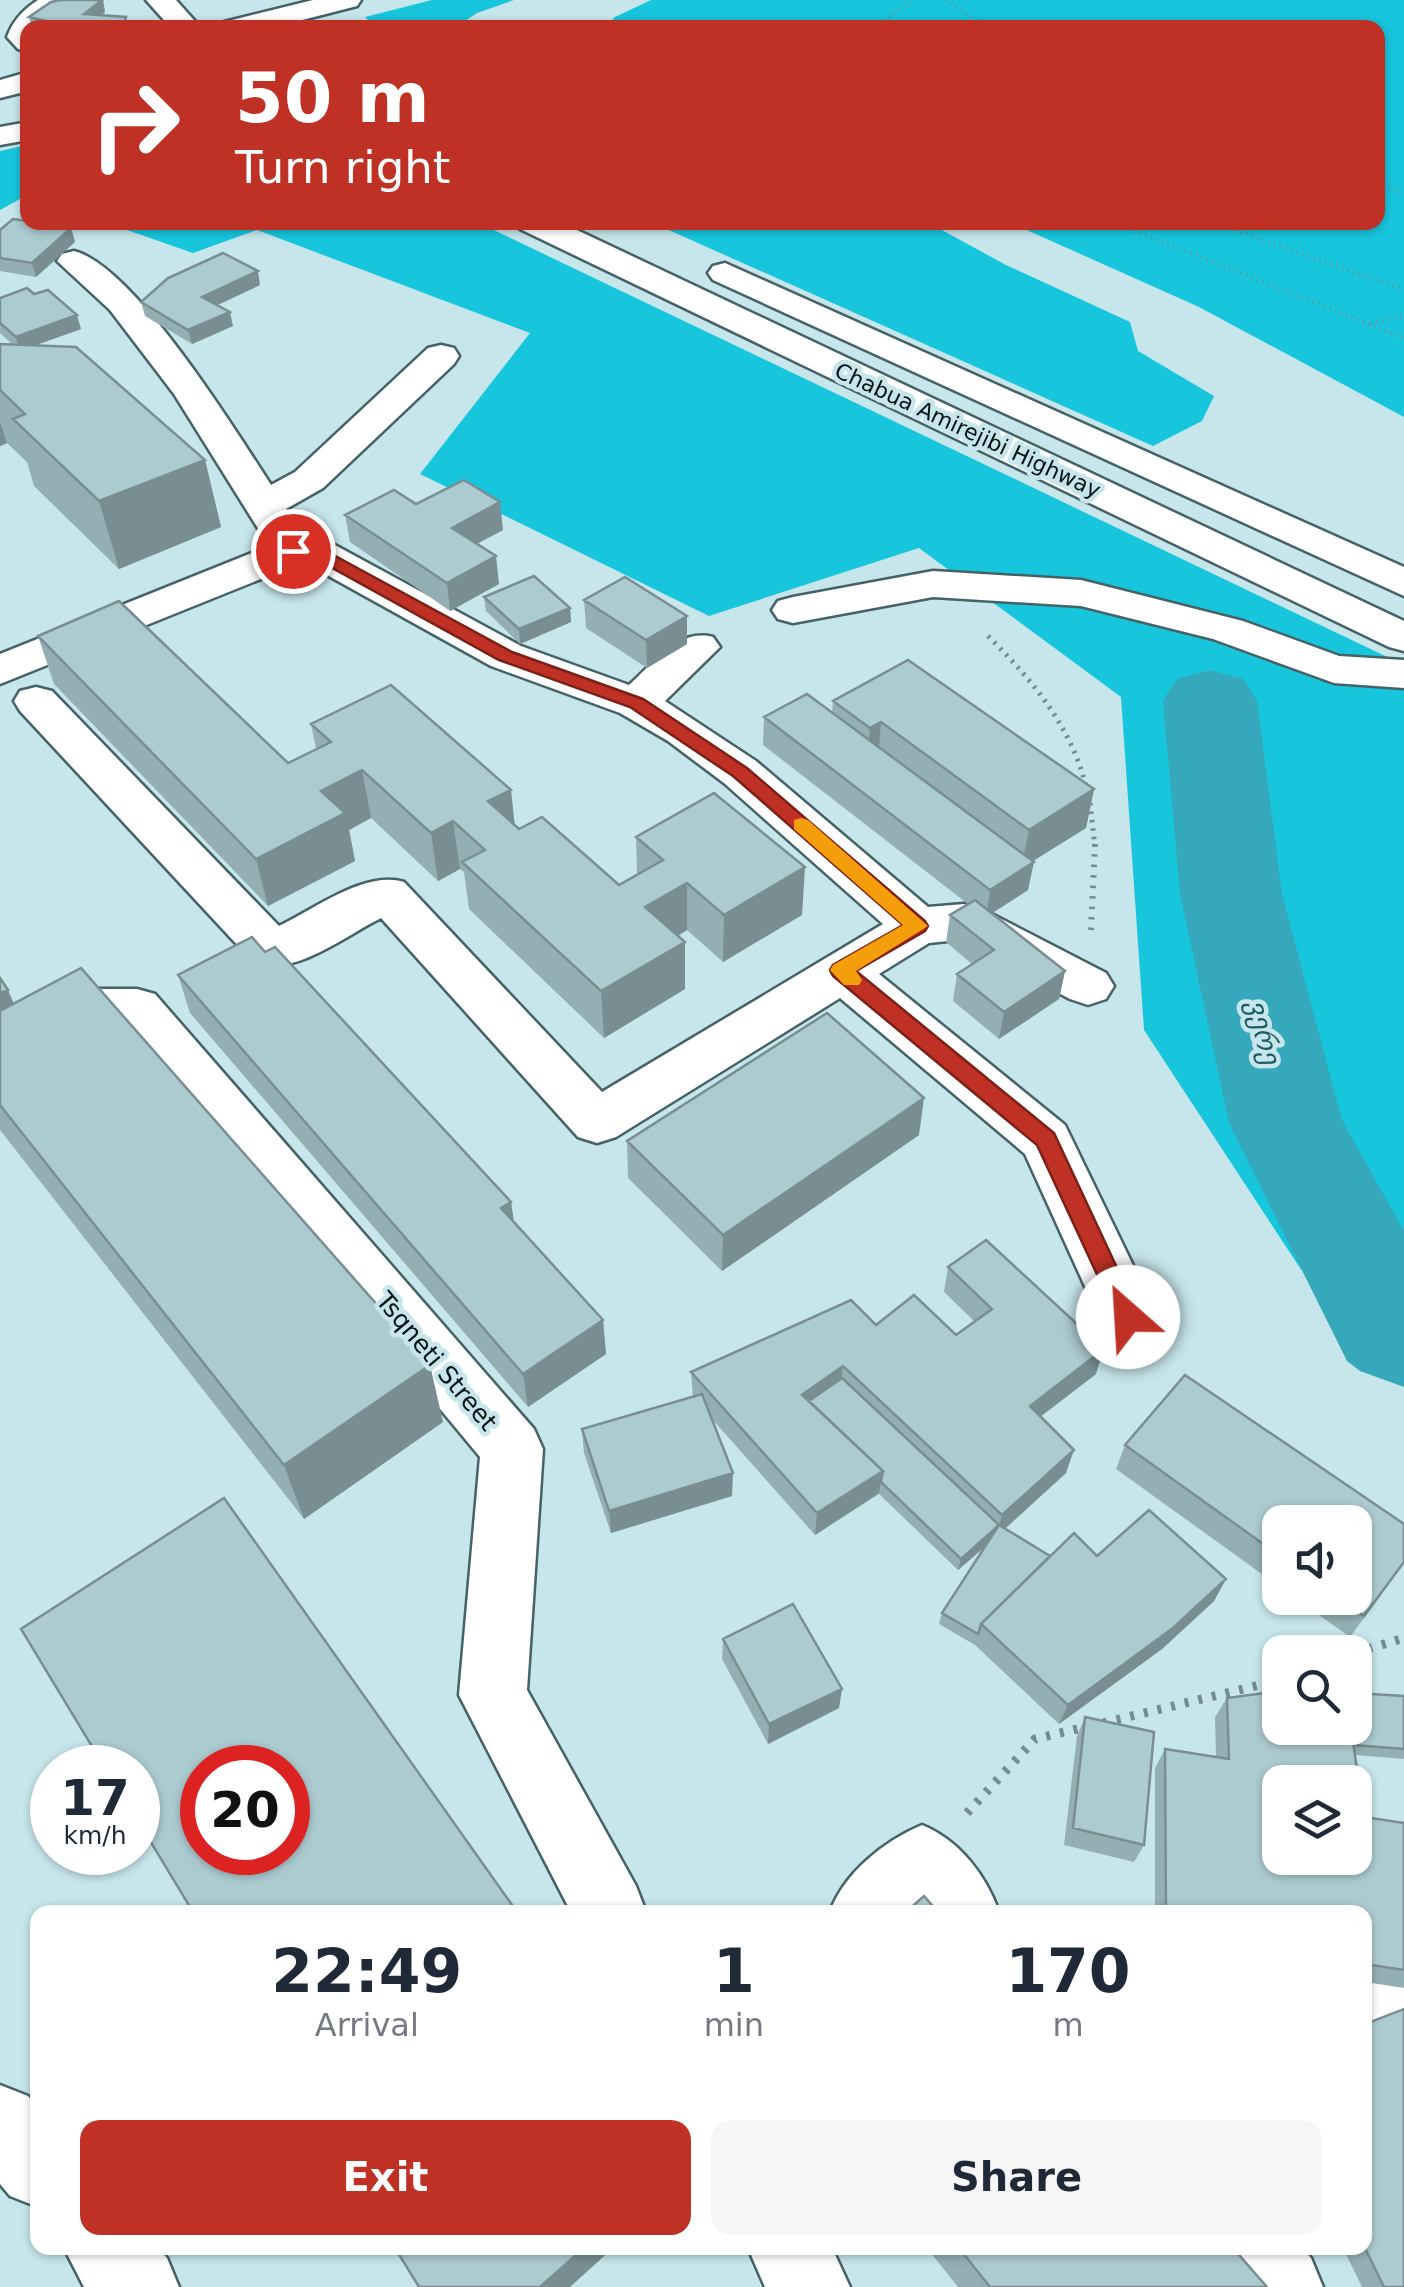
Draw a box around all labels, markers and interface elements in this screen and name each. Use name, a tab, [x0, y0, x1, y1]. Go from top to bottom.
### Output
text: 50 m	[235, 57, 430, 139]
icon: right	[70, 60, 200, 190]
text: Turn right	[235, 141, 450, 194]
street label: Chabua Amirejibi Highway	[831, 358, 1105, 503]
pin	[251, 509, 336, 594]
icon: arrive	[266, 524, 321, 579]
water label: ვერე	[1239, 996, 1288, 1069]
position arrow	[1076, 1265, 1180, 1369]
street label: Tsqneti Street	[370, 1285, 503, 1437]
map controls	[1262, 1505, 1372, 1875]
button: sound	[1262, 1505, 1372, 1615]
button: search	[1262, 1635, 1372, 1745]
speed limit sign: 20	[180, 1745, 310, 1875]
button: layers	[1262, 1765, 1372, 1875]
text: 17	[60, 1769, 130, 1827]
text: km/h	[63, 1821, 127, 1850]
text: 22:49	[271, 1936, 462, 2006]
text: 1	[713, 1936, 755, 2006]
text: 170	[1005, 1936, 1131, 2006]
text: Arrival	[315, 2006, 419, 2044]
text: min	[704, 2006, 764, 2044]
text: m	[1052, 2006, 1084, 2044]
button: Exit	[80, 2120, 691, 2235]
button: Share	[711, 2120, 1322, 2235]

